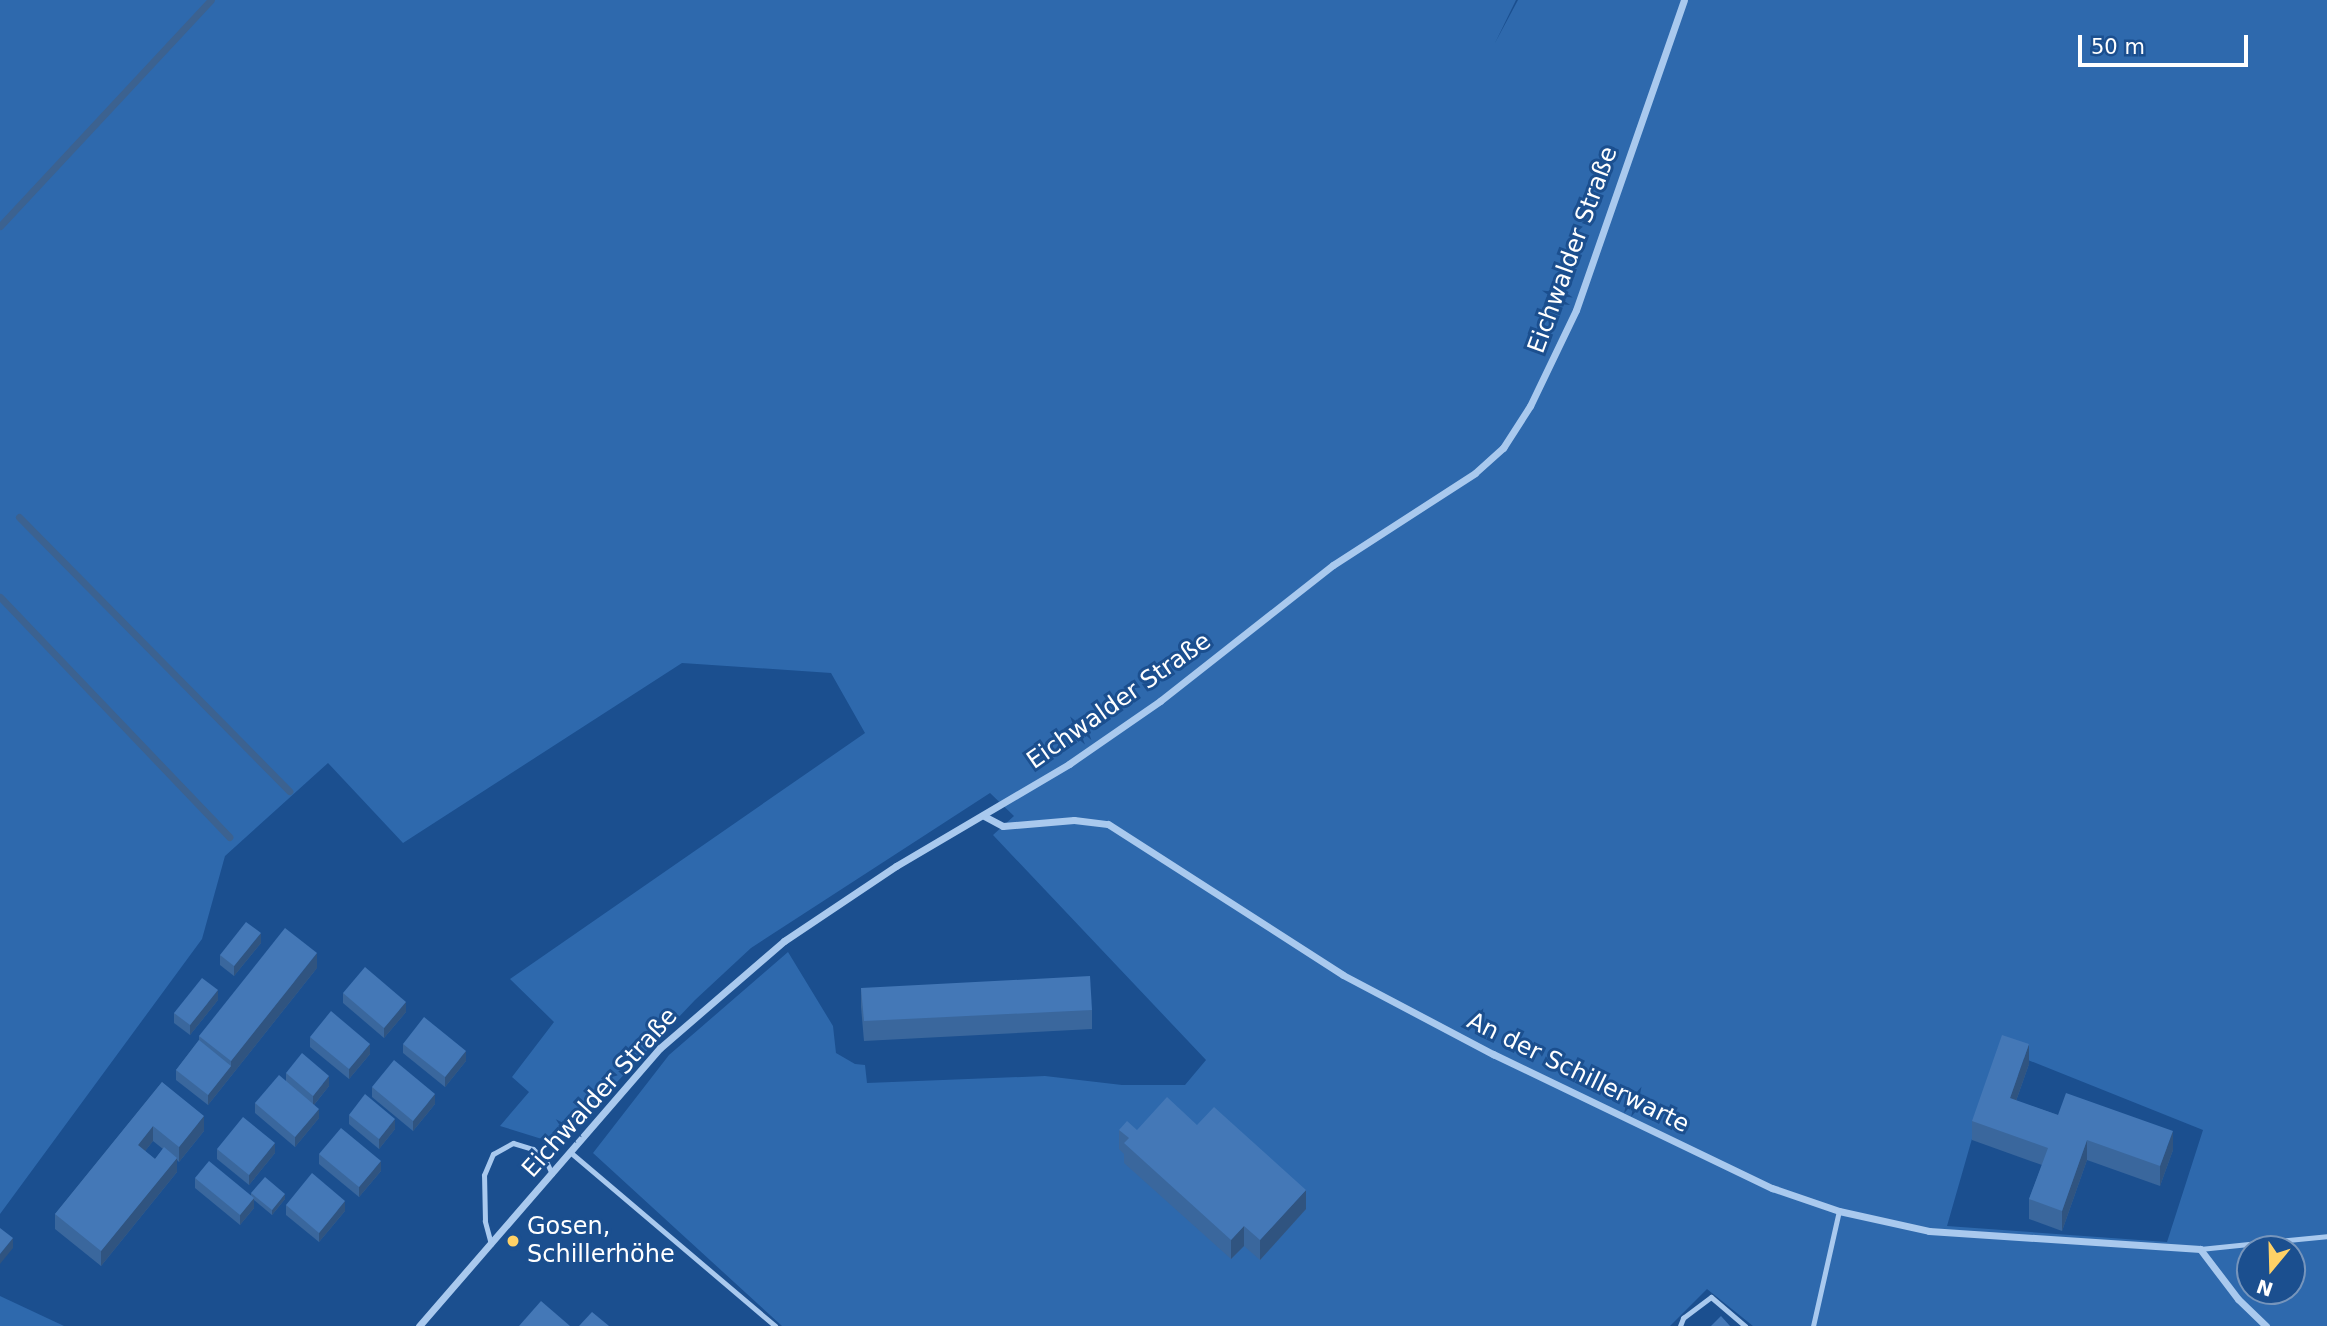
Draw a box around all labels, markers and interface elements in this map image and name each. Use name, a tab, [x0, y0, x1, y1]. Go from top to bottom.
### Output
scale bar	[2082, 21, 2252, 65]
text: 50 m	[2091, 35, 2145, 59]
street label: Eichwalder Straße	[1522, 143, 1624, 357]
street label: Eichwalder Straße	[1022, 627, 1216, 775]
street label: Eichwalder Straße	[516, 1002, 684, 1184]
street label: An der Schillerwarte	[1462, 1007, 1694, 1139]
place label: Gosen, Schillerhöhe	[527, 1213, 675, 1269]
marker: Gosen, Schillerhöhe	[505, 1233, 521, 1249]
north arrow	[2236, 1235, 2306, 1305]
text: N	[2254, 1275, 2276, 1301]

